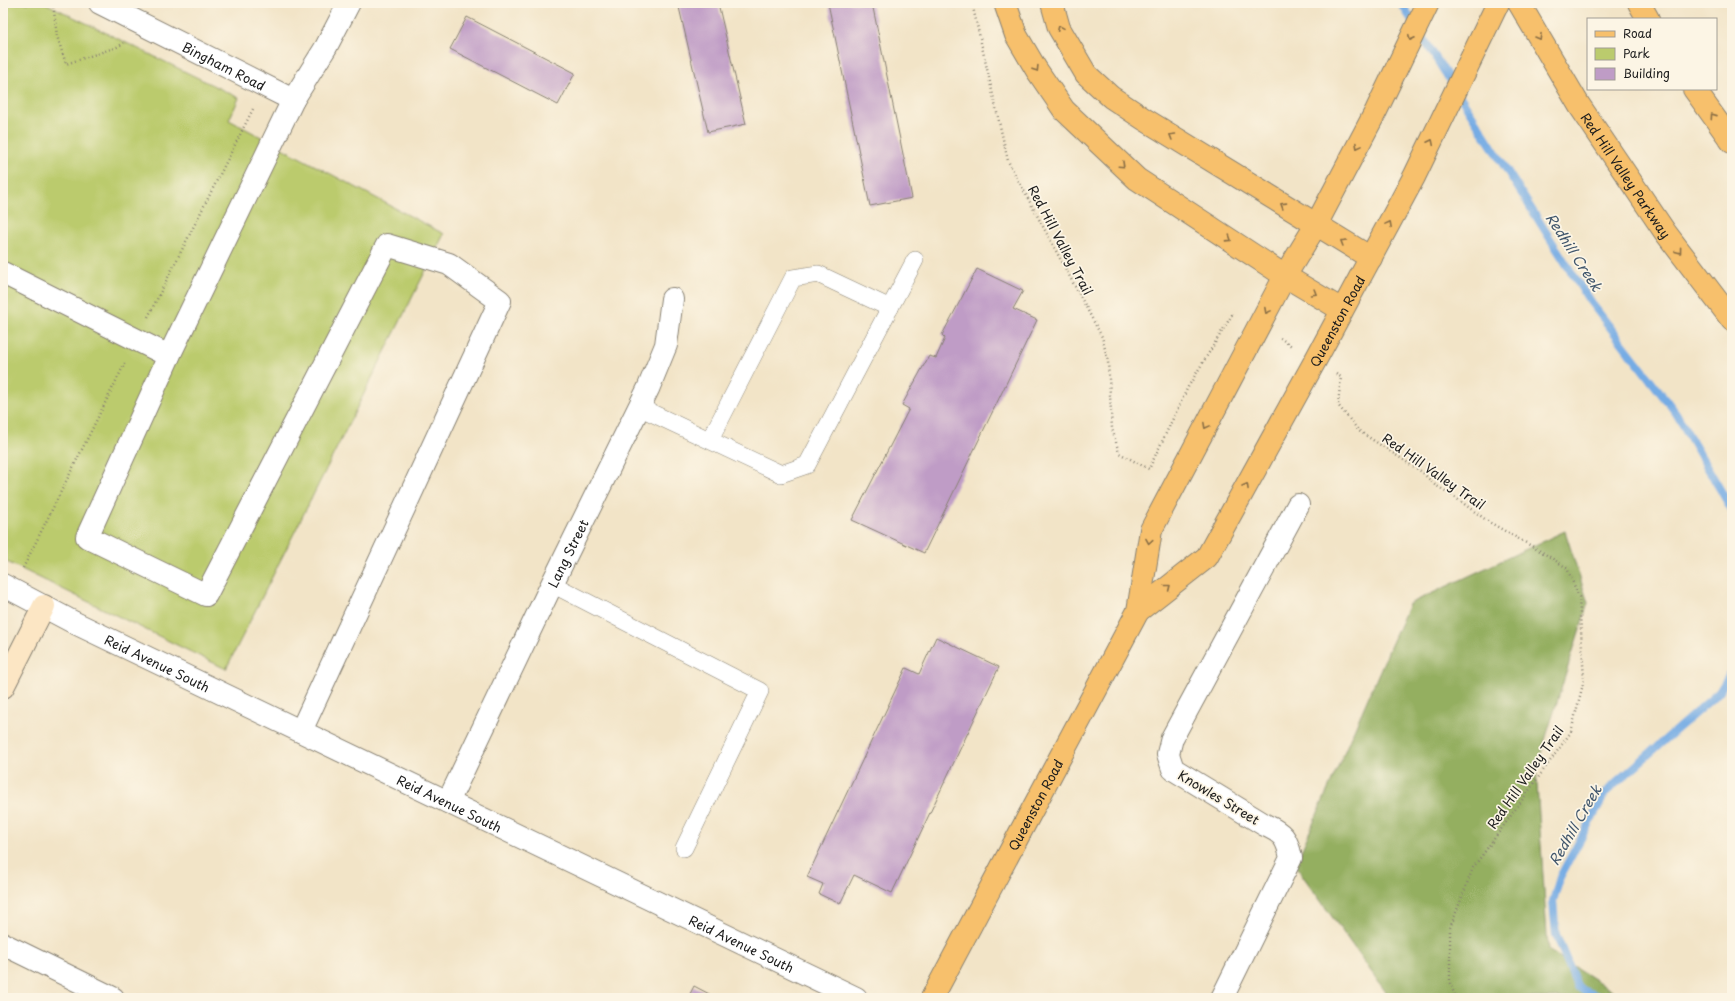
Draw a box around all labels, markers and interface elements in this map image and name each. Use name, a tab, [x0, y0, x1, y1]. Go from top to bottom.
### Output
legend	[1587, 18, 1717, 90]
one-way arrow	[1057, 24, 1065, 32]
text: Road	[1623, 24, 1652, 42]
one-way arrow	[1534, 33, 1541, 40]
one-way arrow	[1408, 34, 1416, 41]
street label: Bingham Road	[179, 37, 269, 94]
text: Park	[1623, 44, 1650, 62]
text: Building	[1623, 64, 1670, 82]
one-way arrow	[1031, 65, 1039, 72]
street label: Red Hill Valley Parkway	[1577, 109, 1676, 242]
one-way arrow	[1711, 113, 1718, 120]
one-way arrow	[1169, 134, 1176, 141]
one-way arrow	[1426, 138, 1434, 146]
one-way arrow	[1355, 142, 1363, 149]
one-way arrow	[1118, 160, 1125, 167]
street label: Red Hill Valley Trail	[1024, 182, 1098, 298]
one-way arrow	[1280, 202, 1287, 209]
water label: Redhill Creek	[1541, 209, 1608, 297]
one-way arrow	[1384, 220, 1392, 228]
one-way arrow	[1225, 234, 1232, 242]
one-way arrow	[1340, 239, 1347, 246]
one-way arrow	[1674, 246, 1681, 253]
street label: Queenston Road	[1304, 272, 1369, 370]
one-way arrow	[1310, 289, 1317, 296]
one-way arrow	[1265, 307, 1272, 314]
one-way arrow	[1204, 421, 1211, 429]
street label: Red Hill Valley Trail	[1379, 428, 1489, 514]
one-way arrow	[1242, 483, 1249, 490]
street label: Lang Street	[542, 516, 592, 591]
one-way arrow	[1145, 538, 1154, 545]
one-way arrow	[1164, 585, 1171, 592]
street label: Reid Avenue South	[102, 629, 213, 696]
street label: Red Hill Valley Trail	[1482, 722, 1568, 832]
street label: Queenston Road	[1003, 756, 1067, 854]
street label: Knowles Street	[1175, 765, 1263, 829]
street label: Reid Avenue South	[394, 770, 505, 836]
water label: Redhill Creek	[1543, 780, 1607, 869]
street label: Reid Avenue South	[686, 910, 797, 976]

